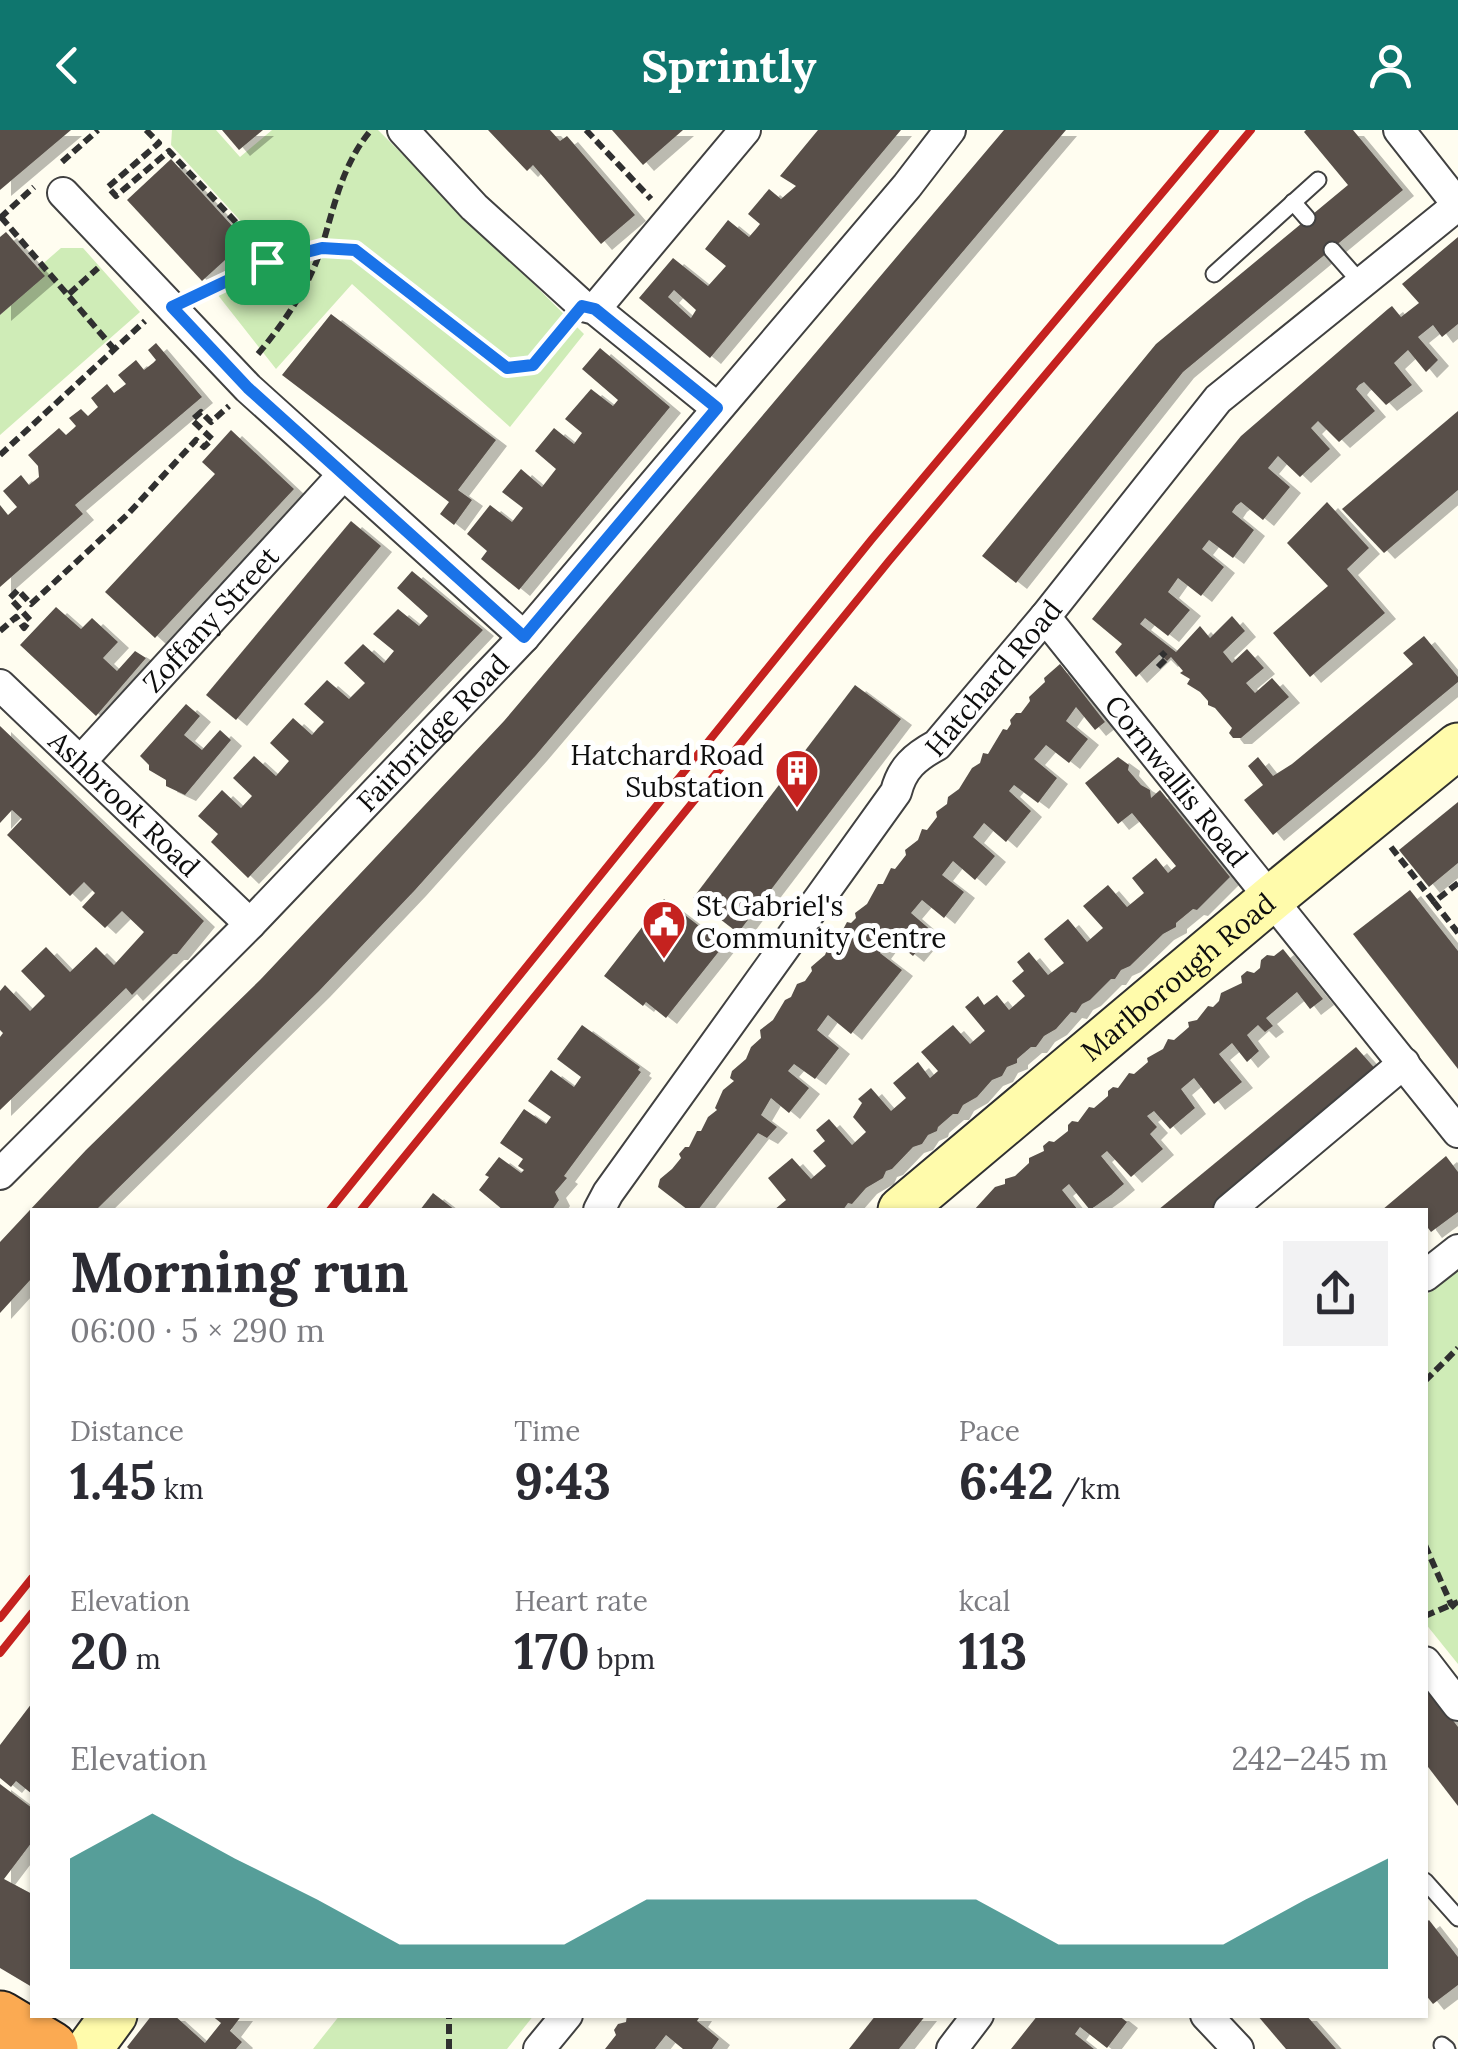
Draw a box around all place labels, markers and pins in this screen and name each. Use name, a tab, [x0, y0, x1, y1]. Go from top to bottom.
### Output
pin	[225, 220, 310, 305]
place label: Hatchard Road Substation	[570, 737, 764, 805]
building icon: Hatchard Road Substation	[774, 748, 820, 809]
place label: St Gabriel's Community Centre	[696, 888, 947, 956]
public building icon: St Gabriel's Community Centre	[641, 899, 687, 960]

